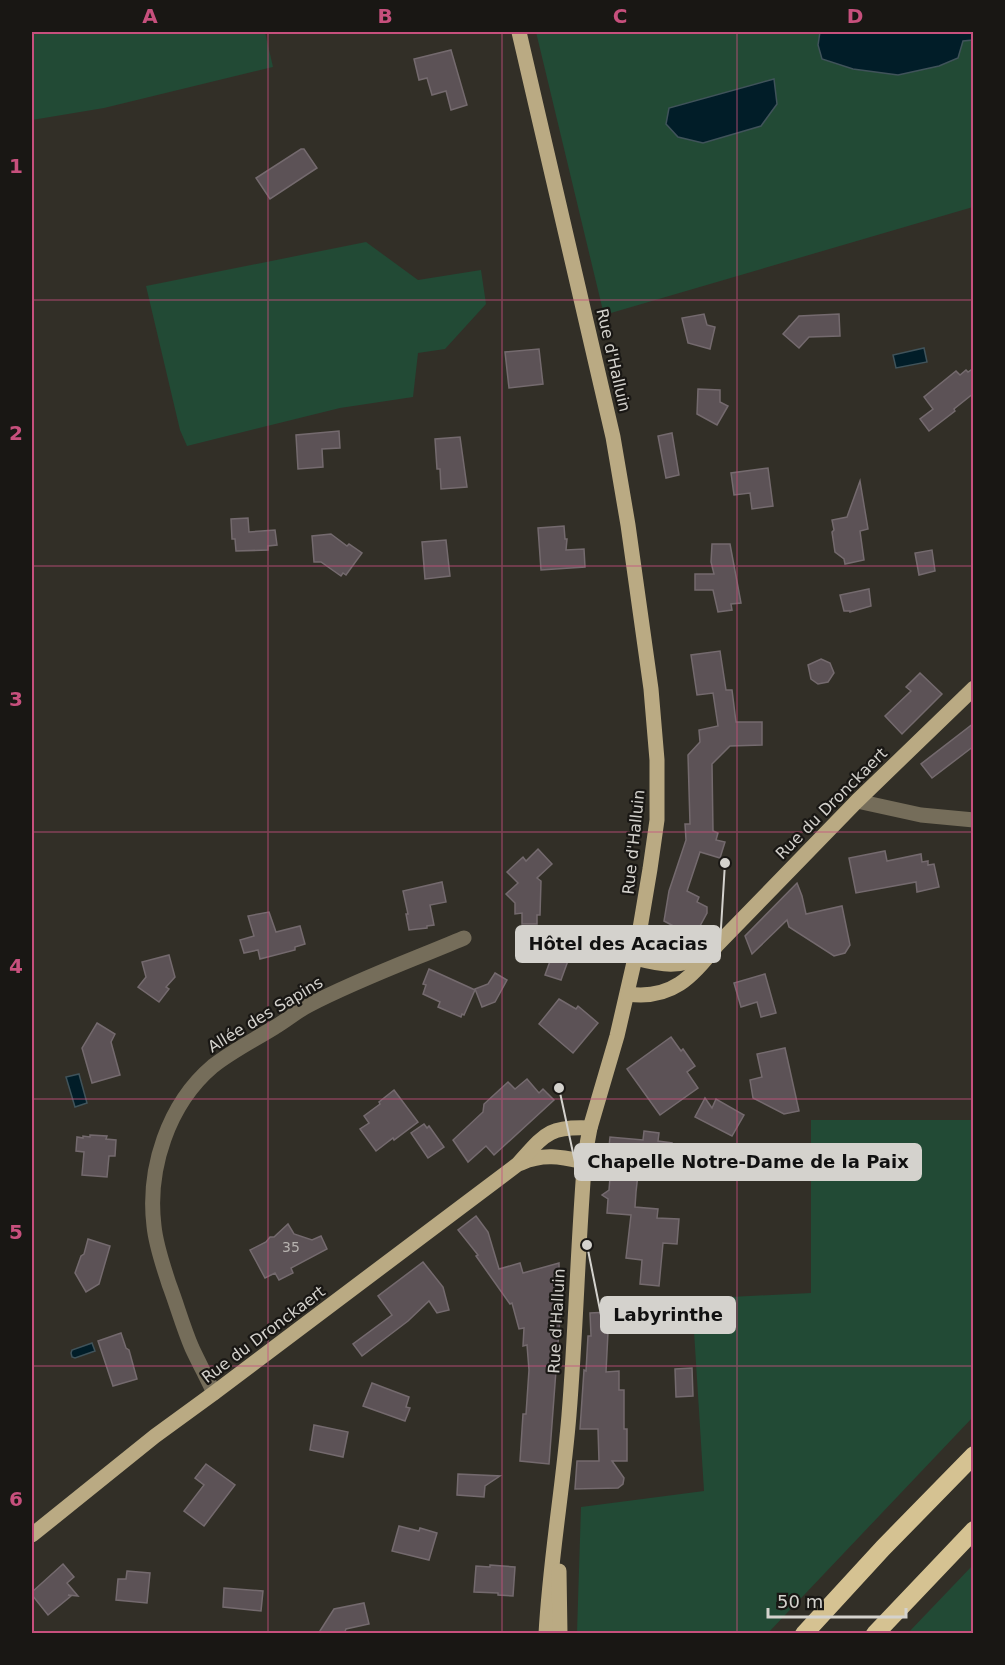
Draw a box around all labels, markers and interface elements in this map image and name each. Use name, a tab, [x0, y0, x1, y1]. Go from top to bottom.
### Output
text: A	[142, 4, 158, 28]
text: B	[377, 4, 393, 28]
text: C	[613, 4, 627, 28]
text: D	[847, 4, 863, 28]
text: 1	[9, 154, 23, 178]
street label: Rue d'Halluin	[592, 307, 635, 414]
text: 2	[9, 421, 23, 445]
text: 3	[9, 687, 23, 711]
street label: Rue du Dronckaert	[772, 744, 891, 863]
street label: Rue d'Halluin	[619, 789, 648, 895]
callout: Hôtel des Acacias	[516, 926, 720, 962]
text: Hôtel des Acacias	[528, 933, 708, 954]
text: 4	[9, 954, 23, 978]
street label: Allée des Sapins	[204, 973, 326, 1056]
callout: Chapelle Notre-Dame de la Paix	[575, 1144, 921, 1180]
text: Chapelle Notre-Dame de la Paix	[587, 1151, 909, 1172]
text: 5	[9, 1220, 23, 1244]
house number: 35	[282, 1239, 300, 1255]
street label: Rue d'Halluin	[544, 1268, 569, 1374]
street label: Rue du Dronckaert	[198, 1282, 329, 1387]
callout: Labyrinthe	[601, 1297, 735, 1333]
text: Labyrinthe	[613, 1304, 723, 1325]
text: 6	[9, 1487, 23, 1511]
scale bar	[768, 1581, 906, 1619]
text: 50 m	[777, 1591, 823, 1612]

